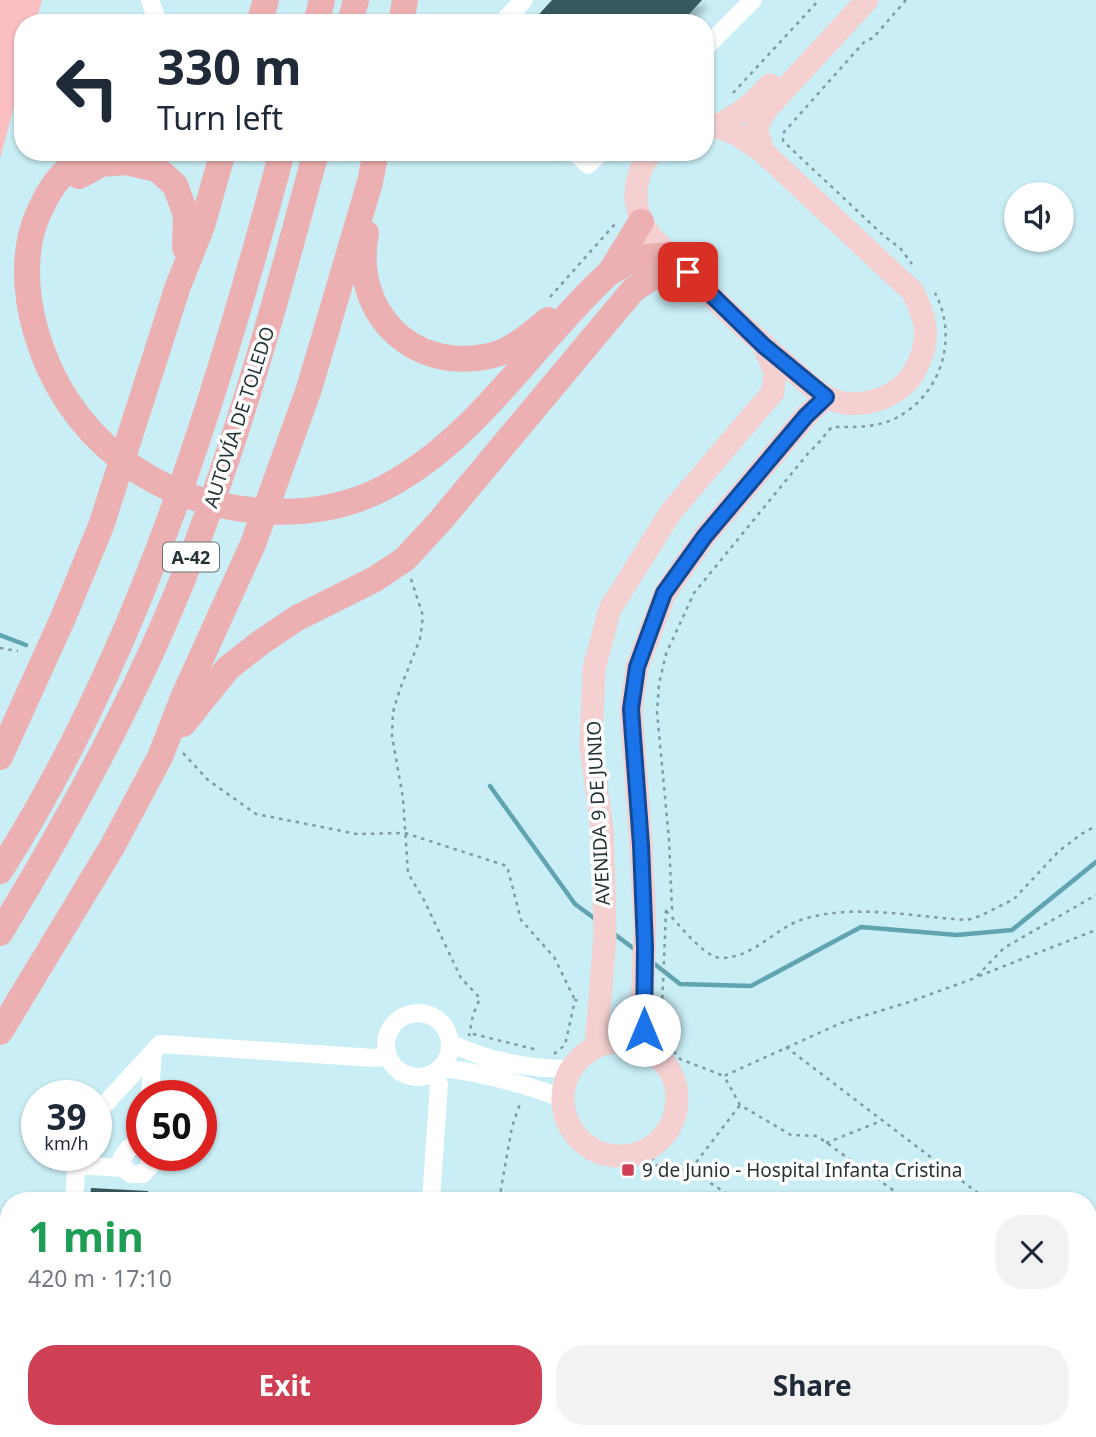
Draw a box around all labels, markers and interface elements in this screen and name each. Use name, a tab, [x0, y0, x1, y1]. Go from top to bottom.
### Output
text: 330 m	[157, 33, 302, 99]
icon: left	[42, 42, 133, 133]
text: Turn left	[157, 96, 283, 139]
map controls	[1004, 182, 1074, 252]
button: sound	[1004, 182, 1074, 252]
pin	[658, 242, 718, 302]
icon: arrive	[669, 253, 707, 291]
street label: AUTOVÍA DE TOLEDO	[197, 323, 281, 511]
road number: A-42	[163, 542, 219, 572]
street label: AVENIDA 9 DE JUNIO	[580, 720, 616, 906]
position arrow	[607, 993, 681, 1067]
speed limit sign: 50	[126, 1080, 217, 1171]
text: 39	[46, 1093, 87, 1140]
text: km/h	[44, 1131, 89, 1155]
place label: 9 de Junio - Hospital Infanta Cristina	[642, 1157, 962, 1183]
marker: 9 de Junio - Hospital Infanta Cristina	[620, 1162, 636, 1178]
text: 1 min	[28, 1207, 144, 1264]
button: close	[995, 1215, 1069, 1289]
text: 420 m · 17:10	[28, 1262, 172, 1294]
button: Exit	[28, 1345, 542, 1425]
button: Share	[556, 1345, 1069, 1425]

